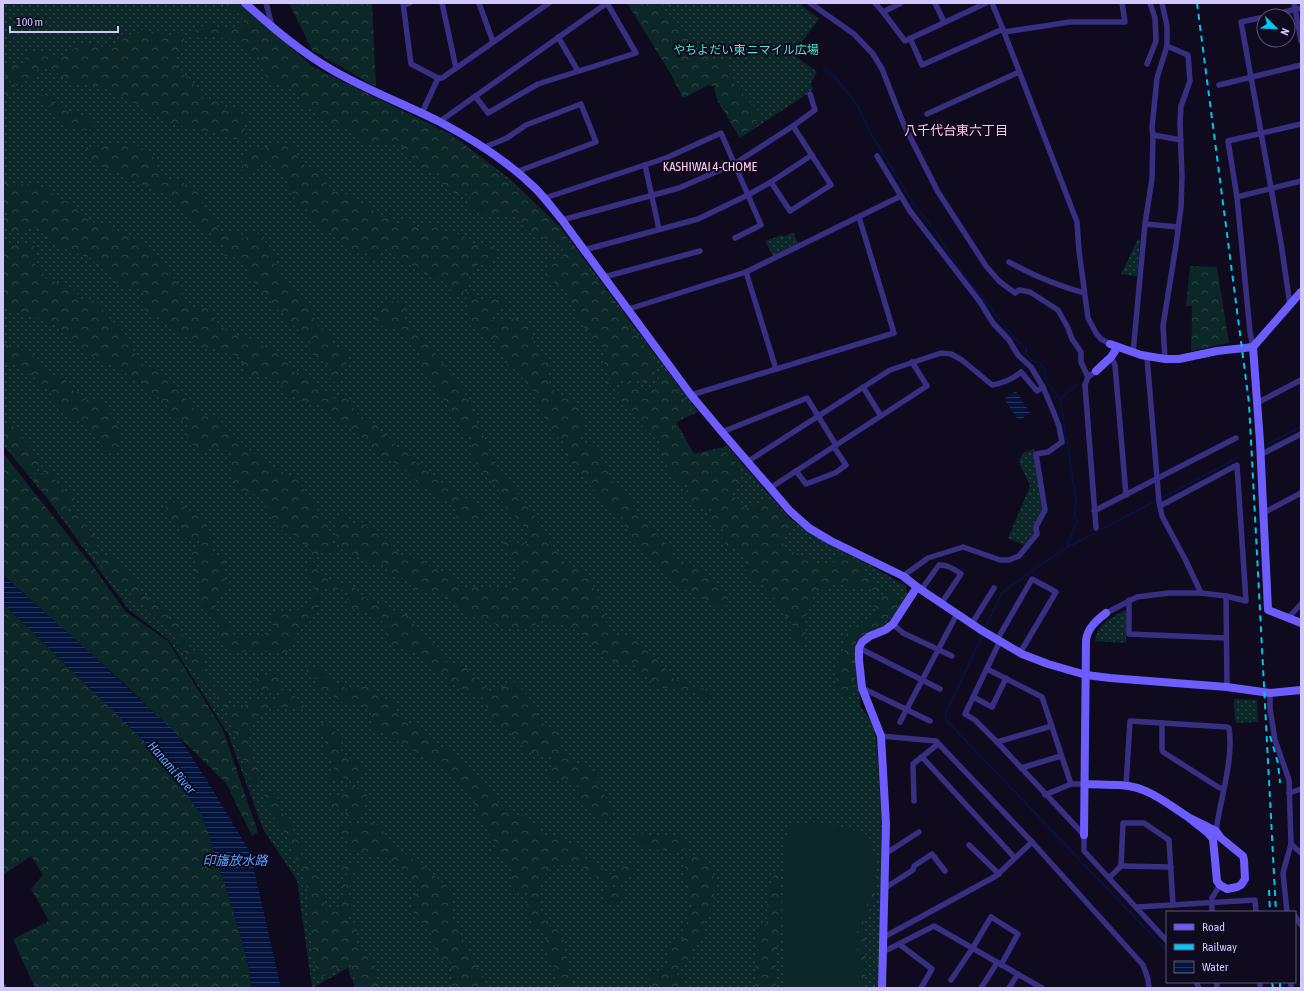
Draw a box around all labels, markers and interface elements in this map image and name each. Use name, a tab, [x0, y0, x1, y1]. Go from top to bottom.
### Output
scale bar	[10, 8, 118, 34]
north arrow	[1256, 8, 1296, 48]
text: 100 m	[16, 15, 43, 29]
text: N	[1278, 27, 1292, 37]
park label: やちよだい東 ニマイル広場	[673, 43, 819, 57]
district label: 八千代台東六丁目	[904, 123, 1008, 138]
district label: KASHIWAI 4-CHOME	[663, 159, 758, 174]
water label: Hanami River	[145, 738, 199, 797]
water label: 印旛放水路	[202, 853, 268, 868]
legend	[1166, 911, 1296, 983]
text: Road	[1202, 920, 1225, 934]
text: Railway	[1202, 940, 1237, 954]
text: Water	[1202, 960, 1229, 974]

